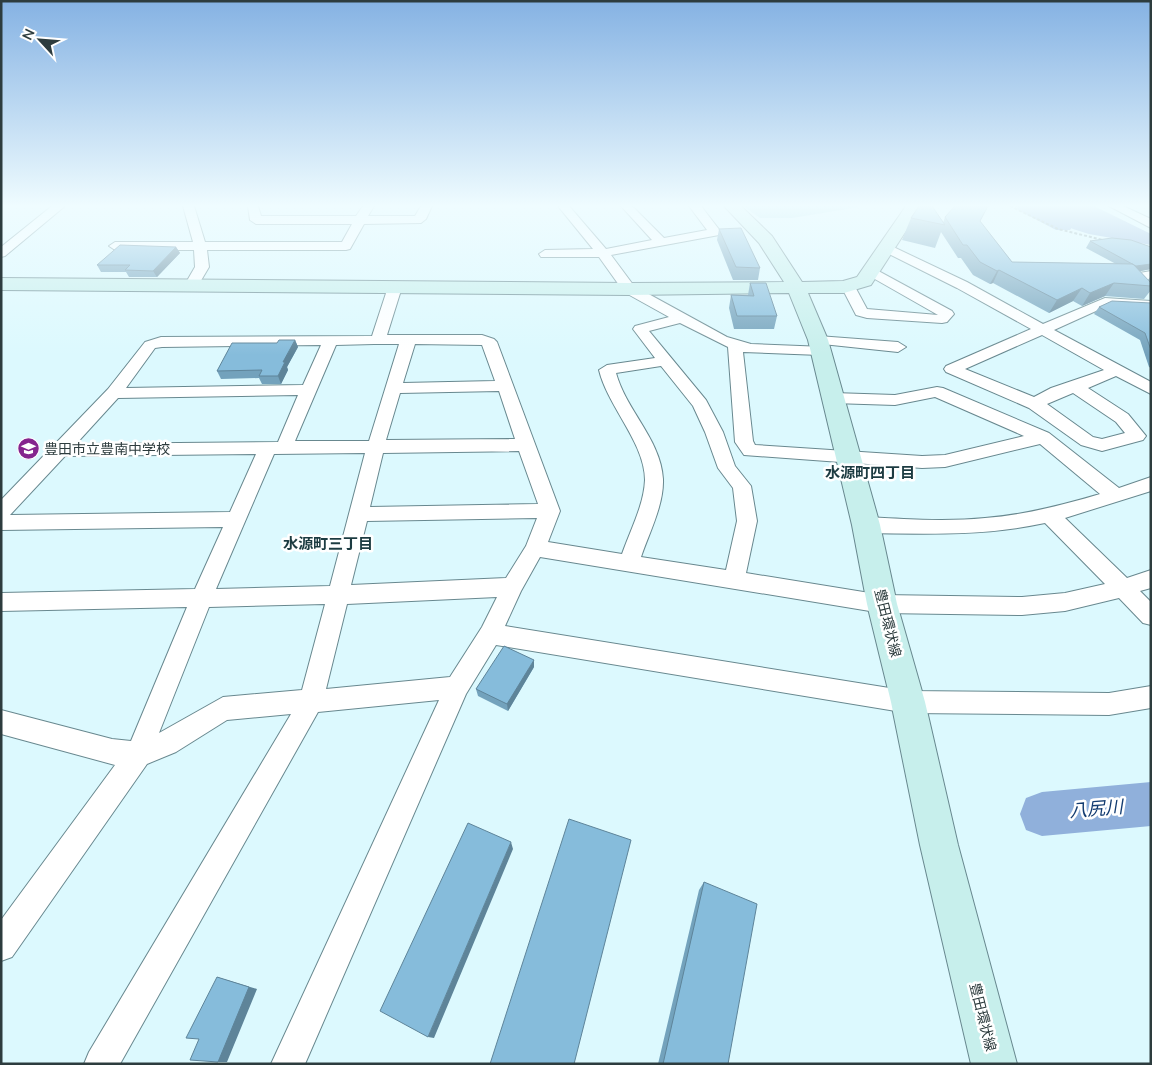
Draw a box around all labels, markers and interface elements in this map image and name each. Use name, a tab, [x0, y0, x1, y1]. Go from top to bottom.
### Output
north arrow	[15, 15, 65, 65]
text: N	[18, 26, 40, 43]
school or university icon: 豊田市立豊南中学校	[16, 437, 40, 461]
place label: 豊田市立豊南中学校	[44, 440, 170, 459]
district label: 水源町四丁目	[825, 463, 915, 483]
district label: 水源町三丁目	[283, 534, 373, 554]
street label: 豊田環状線	[870, 587, 905, 659]
water label: 八尻川	[1068, 795, 1126, 823]
street label: 豊田環状線	[965, 981, 1000, 1053]

